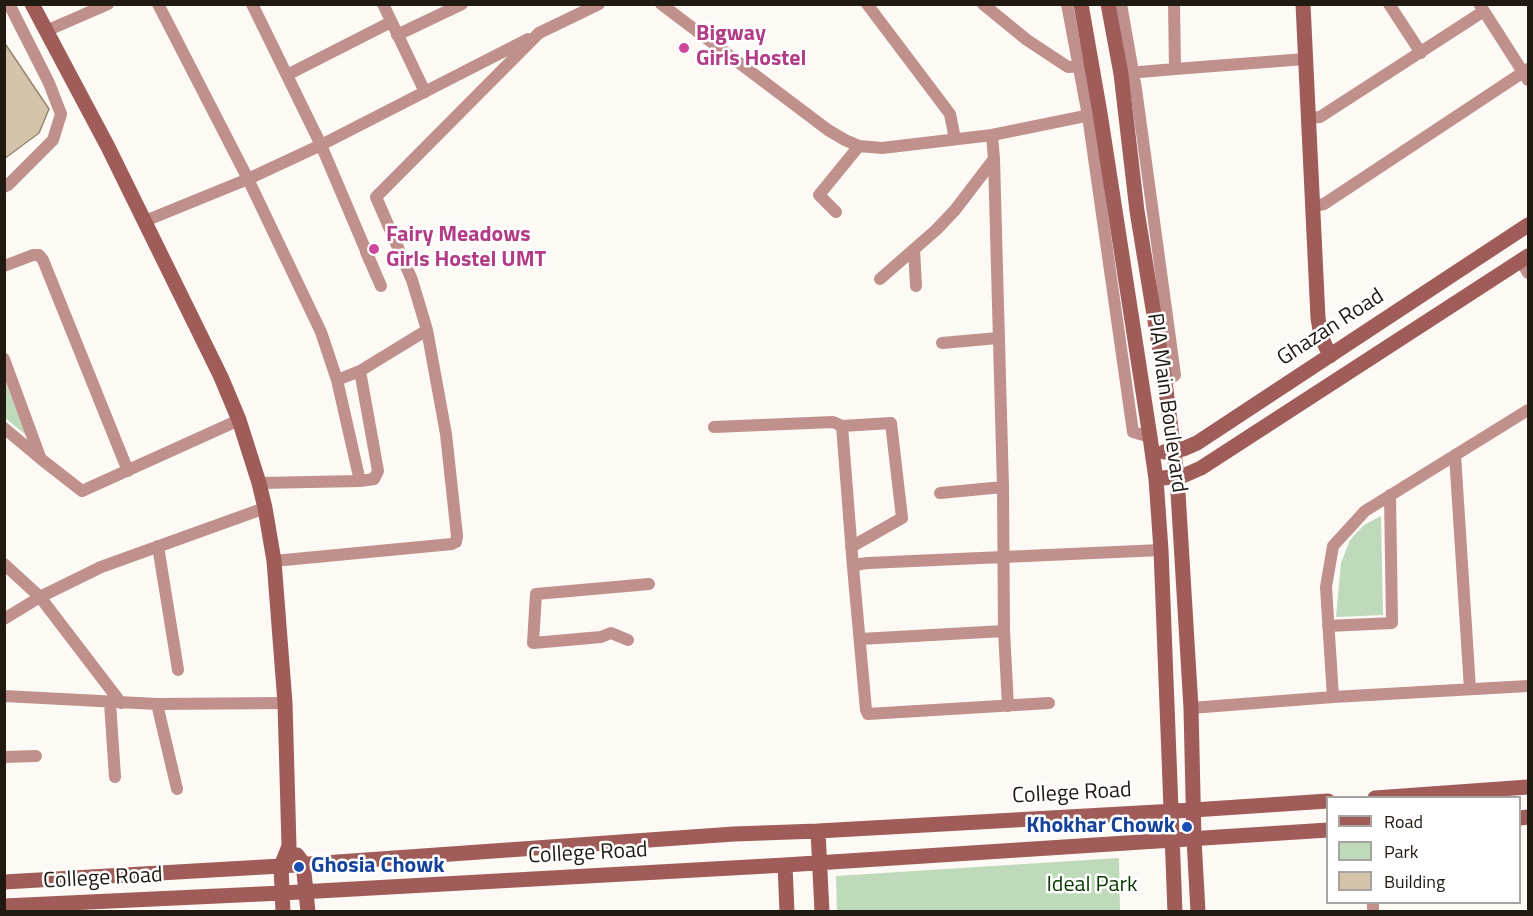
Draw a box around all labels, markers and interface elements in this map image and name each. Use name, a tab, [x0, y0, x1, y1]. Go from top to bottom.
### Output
place label: Bigway Girls Hostel	[696, 22, 806, 74]
marker: Bigway Girls Hostel	[677, 41, 691, 55]
place label: Fairy Meadows Girls Hostel UMT	[386, 223, 546, 274]
marker: Fairy Meadows Girls Hostel UMT	[367, 242, 381, 256]
street label: Ghazan Road	[1273, 284, 1389, 372]
street label: PIA Main Boulevard	[1140, 312, 1192, 494]
street label: College Road	[1012, 778, 1132, 810]
legend	[1326, 796, 1521, 904]
text: Road	[1384, 808, 1423, 835]
place label: Khokhar Chowk	[1026, 814, 1175, 840]
marker: Khokhar Chowk	[1180, 820, 1194, 834]
street label: College Road	[528, 838, 648, 870]
text: Park	[1384, 838, 1418, 865]
place label: Ghosia Chowk	[311, 854, 445, 880]
marker: Ghosia Chowk	[292, 860, 306, 874]
street label: College Road	[43, 863, 163, 895]
text: Building	[1384, 868, 1445, 895]
park label: Ideal Park	[1046, 873, 1138, 899]

